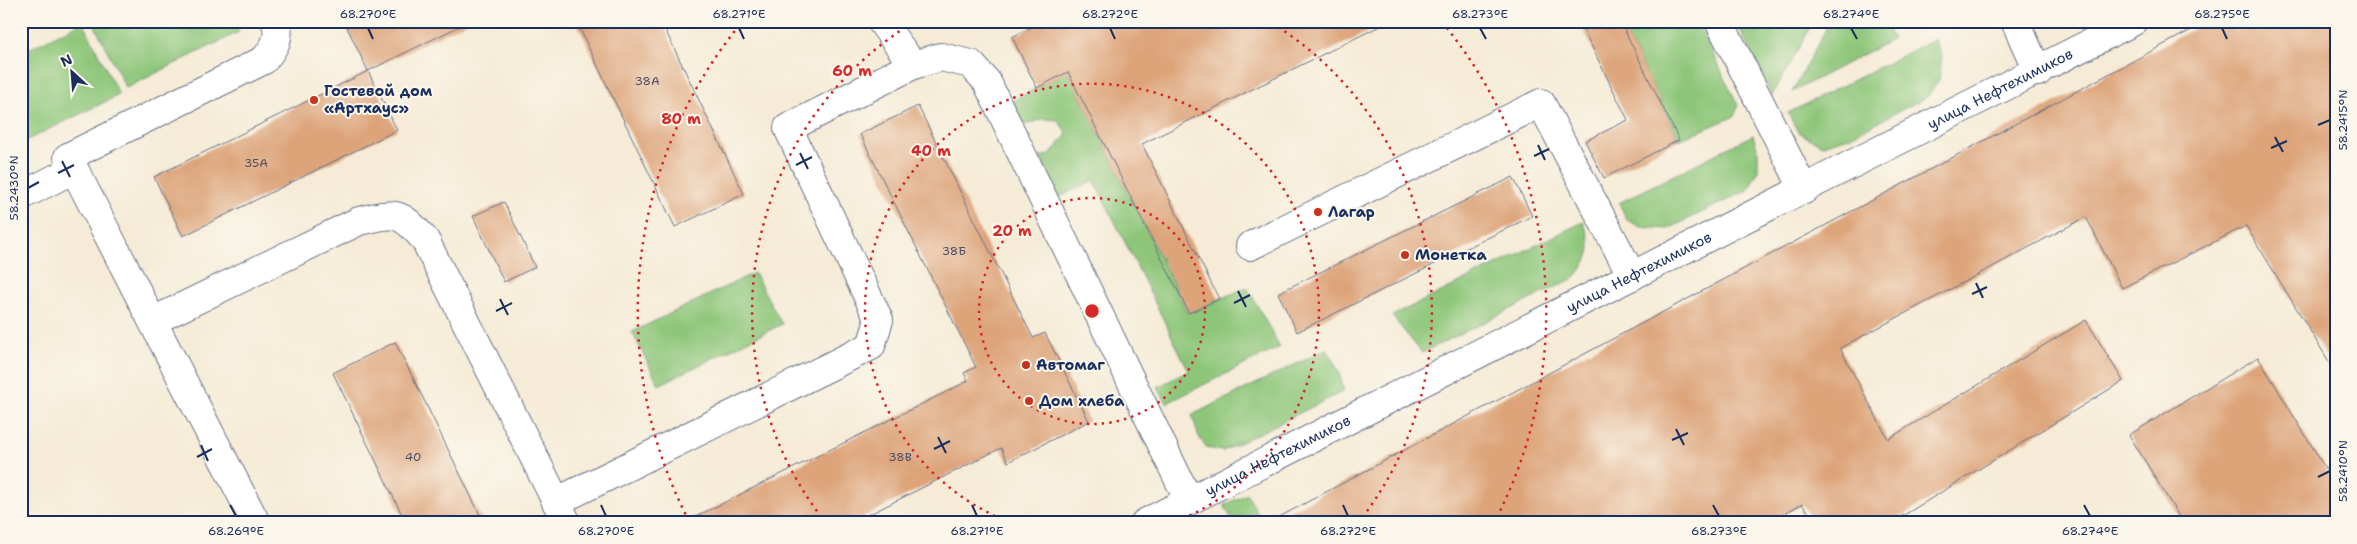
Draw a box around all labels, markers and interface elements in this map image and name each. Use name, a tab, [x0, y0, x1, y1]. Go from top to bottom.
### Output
text: 68.270°E	[340, 6, 396, 22]
text: 68.271°E	[713, 6, 765, 22]
text: 68.272°E	[1082, 6, 1138, 22]
text: 68.273°E	[1452, 6, 1508, 22]
text: 68.274°E	[1823, 6, 1879, 22]
text: 68.275°E	[2194, 6, 2250, 22]
street label: улица Нефтехимиков	[1924, 44, 2076, 134]
north arrow	[48, 48, 98, 98]
text: N	[57, 50, 75, 71]
text: 60 m	[832, 61, 872, 81]
house number: 38А	[634, 73, 660, 89]
place label: Гостевой дом «Артхаус»	[324, 81, 433, 118]
text: 58.2415°N	[2335, 90, 2351, 150]
marker: Гостевой дом «Артхаус»	[308, 94, 320, 106]
text: 80 m	[661, 109, 701, 129]
text: 40 m	[911, 141, 951, 161]
text: 58.2430°N	[6, 155, 22, 221]
house number: 35А	[244, 155, 268, 171]
place label: Лагар	[1328, 202, 1375, 222]
marker: Лагар	[1312, 206, 1324, 218]
text: 20 m	[992, 221, 1032, 241]
street label: улица Нефтехимиков	[1563, 227, 1715, 318]
house number: 38Б	[942, 243, 966, 259]
place label: Монетка	[1415, 245, 1487, 265]
marker: Монетка	[1399, 249, 1411, 261]
centre of rings	[1083, 302, 1101, 320]
place label: Автомаг	[1036, 355, 1105, 375]
marker: Автомаг	[1020, 359, 1032, 371]
place label: Дом хлеба	[1039, 391, 1125, 411]
marker: Дом хлеба	[1023, 395, 1035, 407]
street label: улица Нефтехимиков	[1202, 410, 1354, 501]
text: 58.2410°N	[2335, 440, 2351, 502]
house number: 40	[405, 449, 421, 465]
house number: 38В	[888, 449, 912, 465]
text: 68.269°E	[208, 523, 264, 539]
text: 68.270°E	[578, 523, 634, 539]
text: 68.271°E	[951, 523, 1003, 539]
text: 68.272°E	[1320, 523, 1376, 539]
text: 68.273°E	[1691, 523, 1747, 539]
text: 68.274°E	[2062, 523, 2118, 539]

